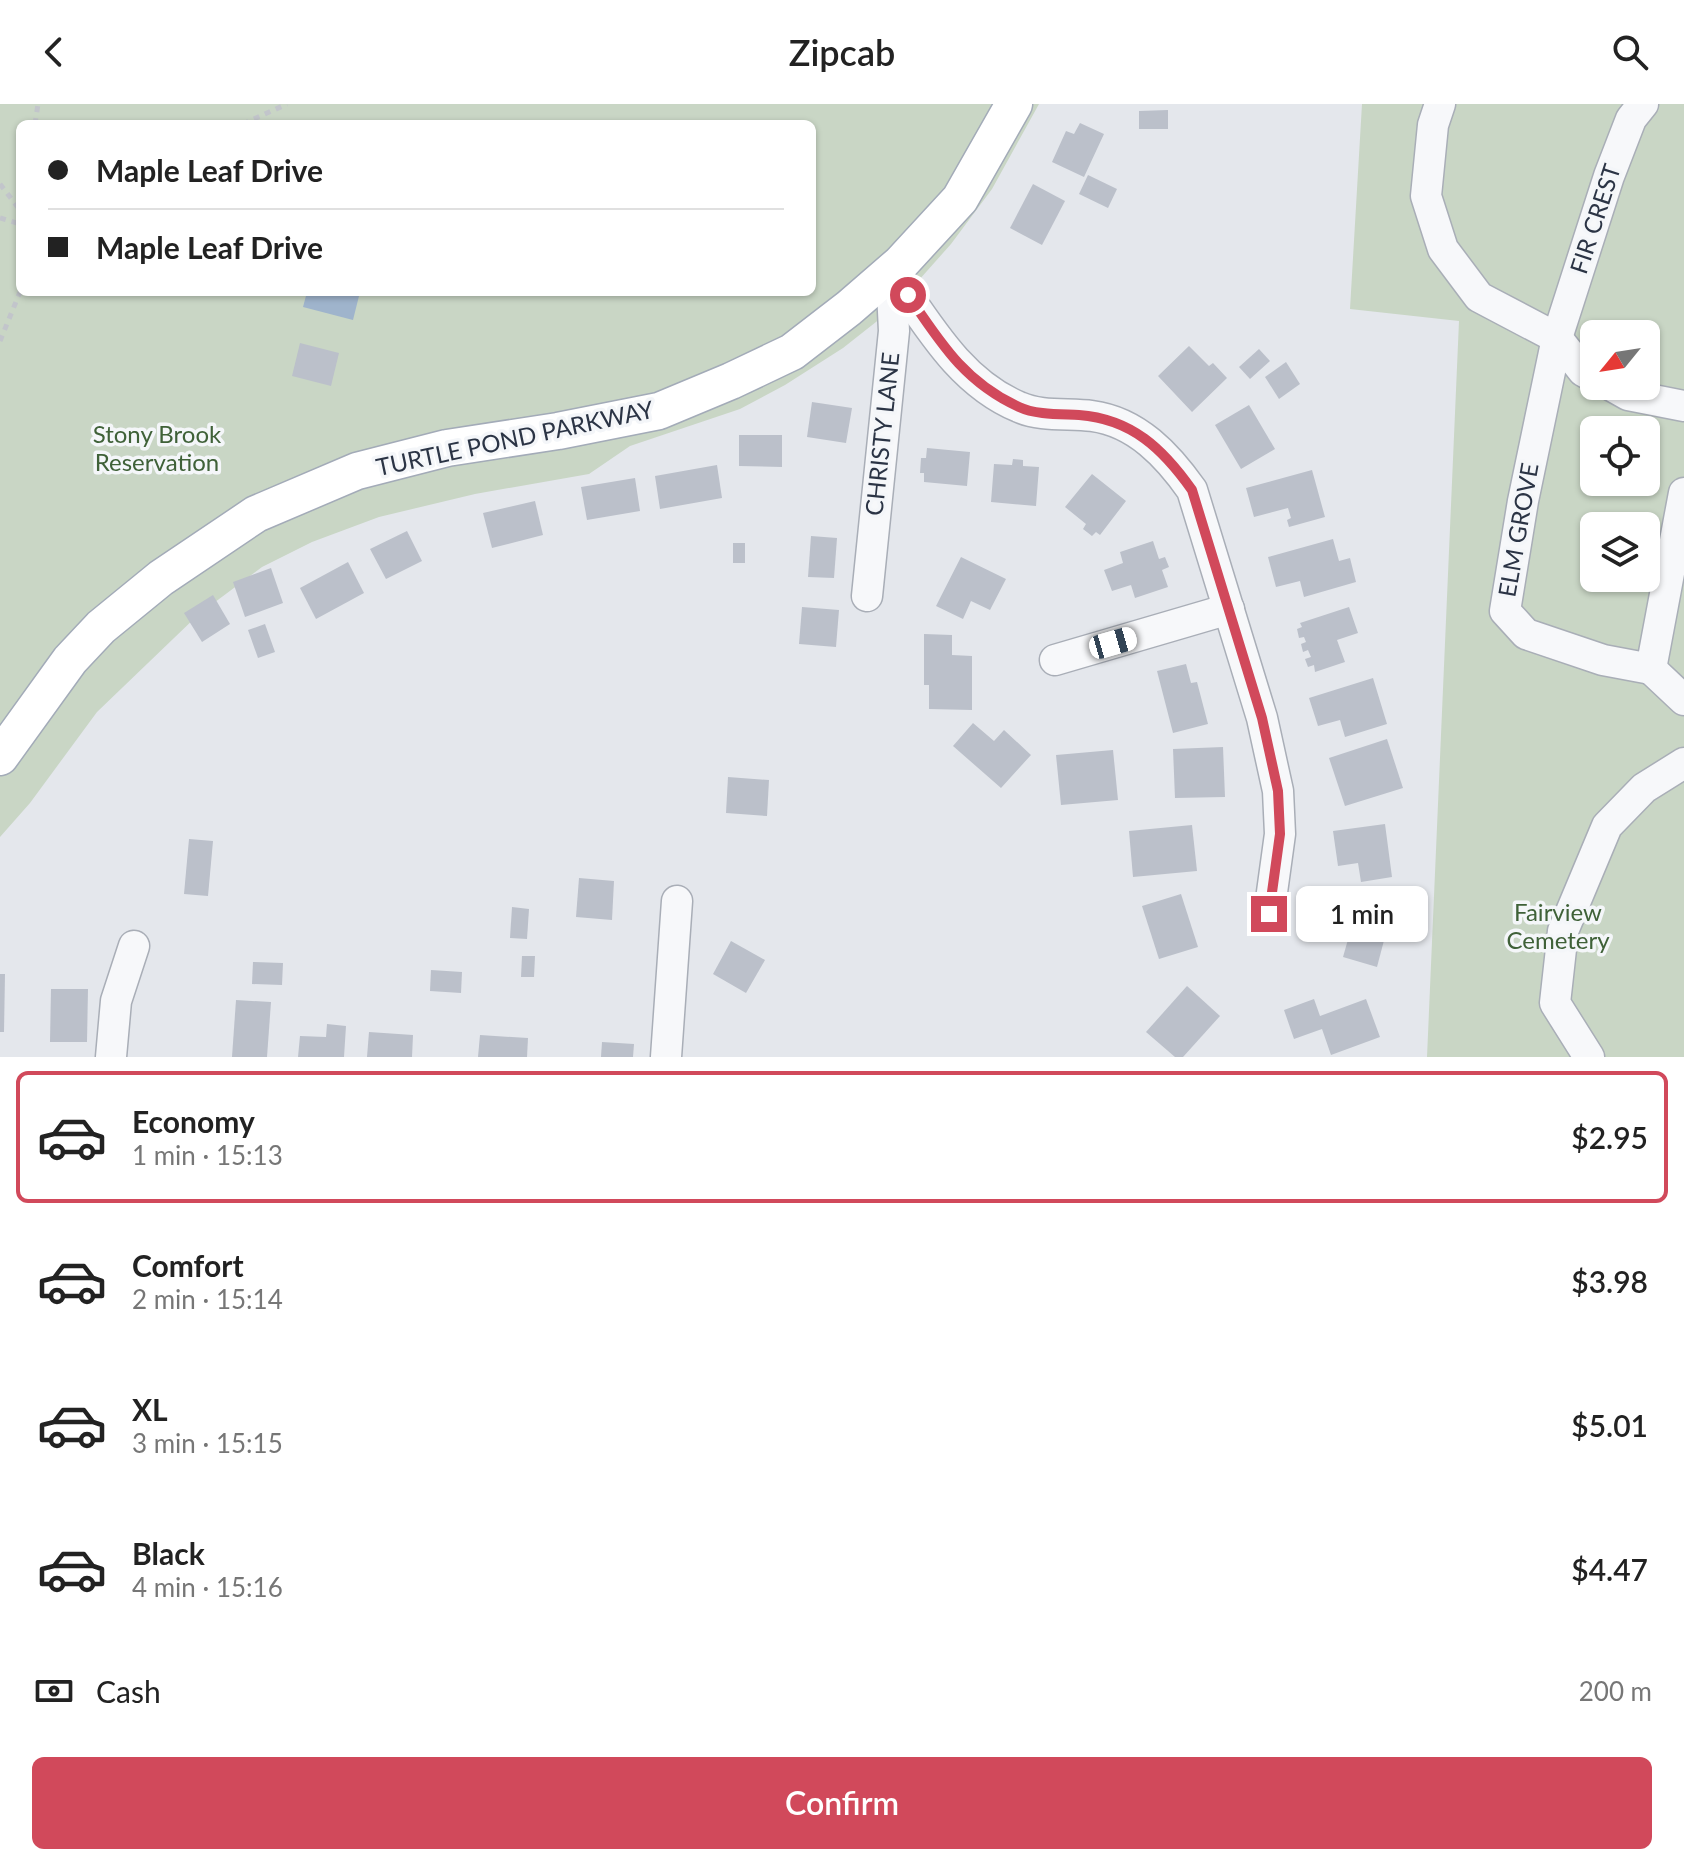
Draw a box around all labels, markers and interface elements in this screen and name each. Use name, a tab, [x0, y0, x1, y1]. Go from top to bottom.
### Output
icon: back	[32, 30, 76, 74]
text: Zipcab	[789, 30, 895, 74]
icon: search	[1608, 30, 1652, 74]
text: Maple Leaf Drive	[96, 152, 323, 188]
street label: FIR CREST	[1563, 160, 1626, 277]
text: Maple Leaf Drive	[96, 229, 323, 265]
route start	[890, 277, 926, 313]
north arrow	[1580, 320, 1660, 400]
map controls	[1580, 320, 1660, 592]
street label: CHRISTY LANE	[859, 351, 905, 517]
street label: TURTLE POND PARKWAY	[373, 394, 656, 481]
button: locate	[1580, 416, 1660, 496]
park label: Stony Brook Reservation	[93, 419, 222, 476]
street label: ELM GROVE	[1491, 460, 1544, 599]
button: layers	[1580, 512, 1660, 592]
car	[1087, 625, 1139, 661]
callout: 1 min	[1297, 886, 1429, 942]
route end	[1251, 896, 1287, 932]
park label: Fairview Cemetery	[1506, 897, 1610, 954]
text: 1 min	[1330, 898, 1394, 930]
icon: car	[36, 1101, 108, 1173]
text: Economy	[132, 1103, 255, 1139]
text: $2.95	[1571, 1119, 1648, 1155]
text: 1 min · 15:13	[132, 1139, 283, 1171]
icon: car	[36, 1245, 108, 1317]
text: Comfort	[132, 1247, 244, 1283]
text: $3.98	[1571, 1263, 1648, 1299]
text: 2 min · 15:14	[132, 1283, 283, 1315]
icon: car	[36, 1389, 108, 1461]
text: XL	[132, 1391, 168, 1427]
text: $5.01	[1571, 1407, 1648, 1443]
text: 3 min · 15:15	[132, 1427, 283, 1459]
icon: car	[36, 1533, 108, 1605]
text: Black	[132, 1535, 205, 1571]
text: $4.47	[1571, 1551, 1648, 1587]
text: 4 min · 15:16	[132, 1571, 283, 1603]
icon: cash	[32, 1669, 76, 1713]
text: Cash	[96, 1673, 161, 1709]
text: 200 m	[1579, 1675, 1652, 1707]
button: Confirm	[32, 1757, 1652, 1849]

